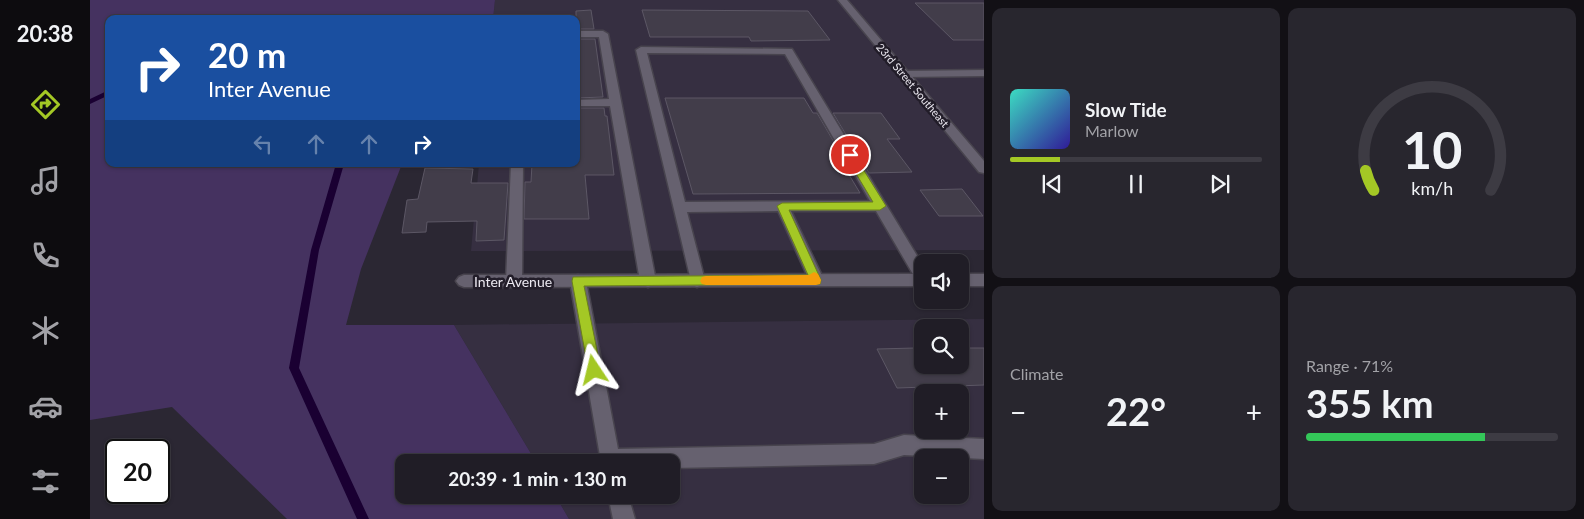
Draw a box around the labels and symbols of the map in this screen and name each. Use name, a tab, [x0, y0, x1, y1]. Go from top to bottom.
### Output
street label: 23rd Street Southeast	[874, 40, 952, 130]
pin	[829, 134, 871, 176]
street label: Inter Avenue	[474, 273, 552, 290]
position arrow	[567, 343, 619, 395]
speed limit sign: 20	[105, 439, 170, 504]

